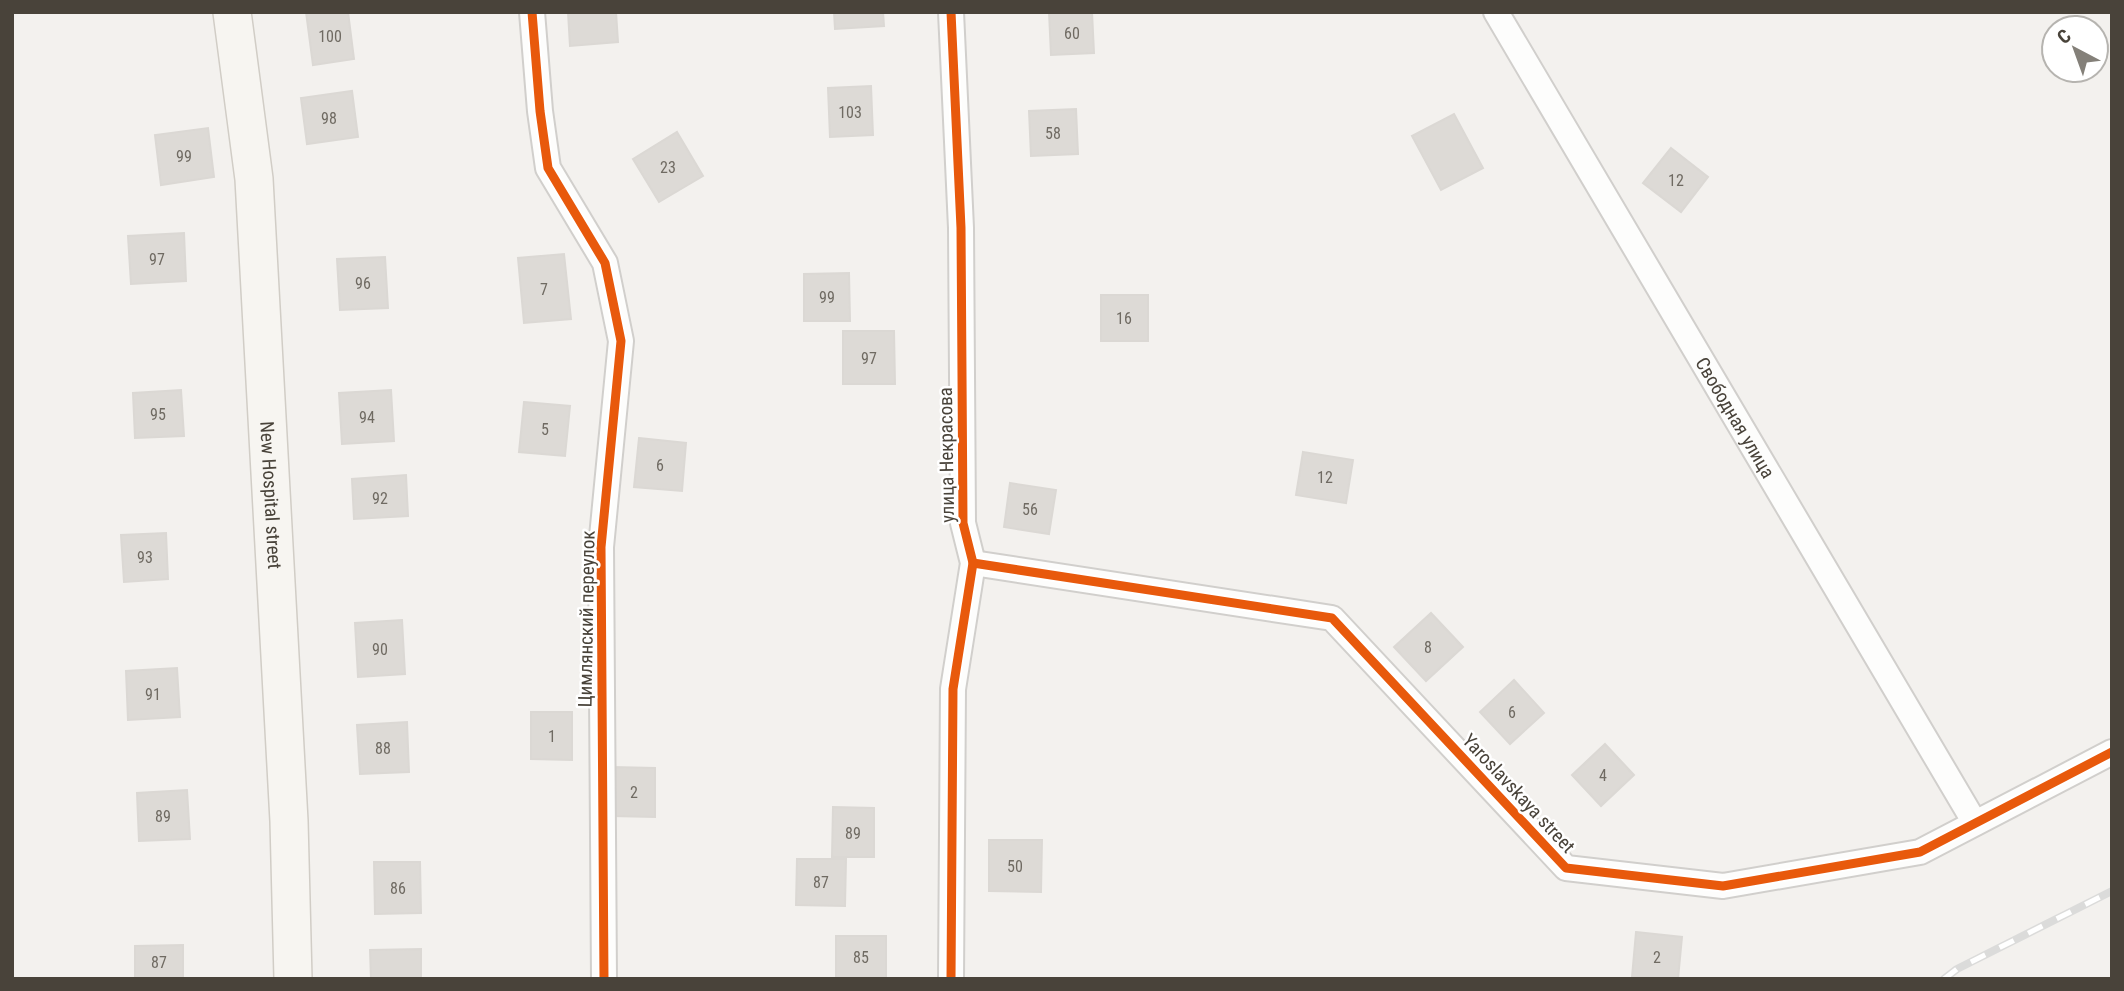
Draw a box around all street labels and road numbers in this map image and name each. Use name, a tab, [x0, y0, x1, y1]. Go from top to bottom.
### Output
street label: Свободная улица	[1690, 353, 1780, 482]
street label: улица Некрасова	[934, 387, 959, 523]
street label: New Hospital street	[255, 421, 286, 570]
street label: Цимлянский переулок	[573, 530, 600, 708]
street label: Yaroslavskaya street	[1458, 729, 1580, 858]

